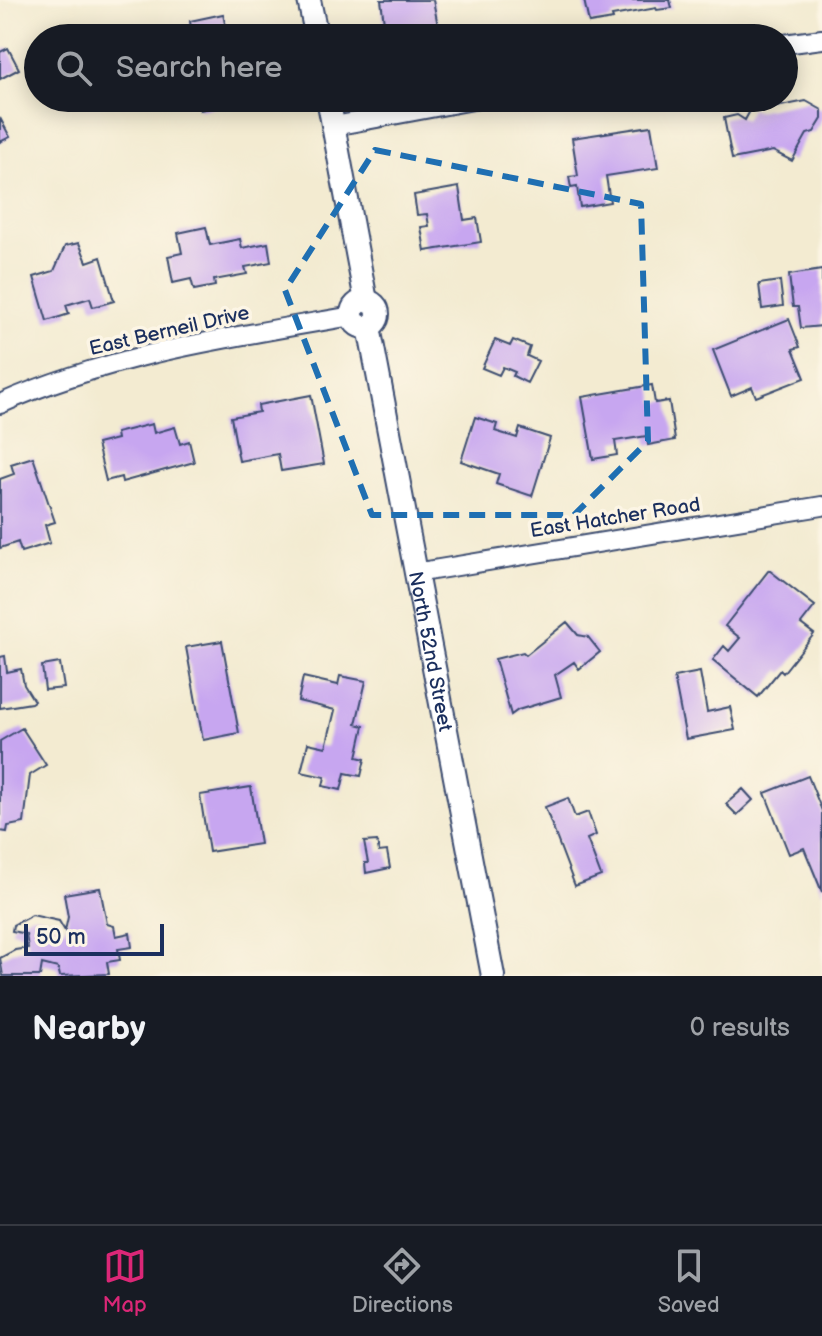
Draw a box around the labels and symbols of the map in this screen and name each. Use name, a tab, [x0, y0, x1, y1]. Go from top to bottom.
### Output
street label: East Berneil Drive	[87, 301, 252, 361]
street label: East Hatcher Road	[528, 493, 702, 543]
street label: North 52nd Street	[403, 569, 457, 733]
scale bar	[24, 920, 164, 956]

